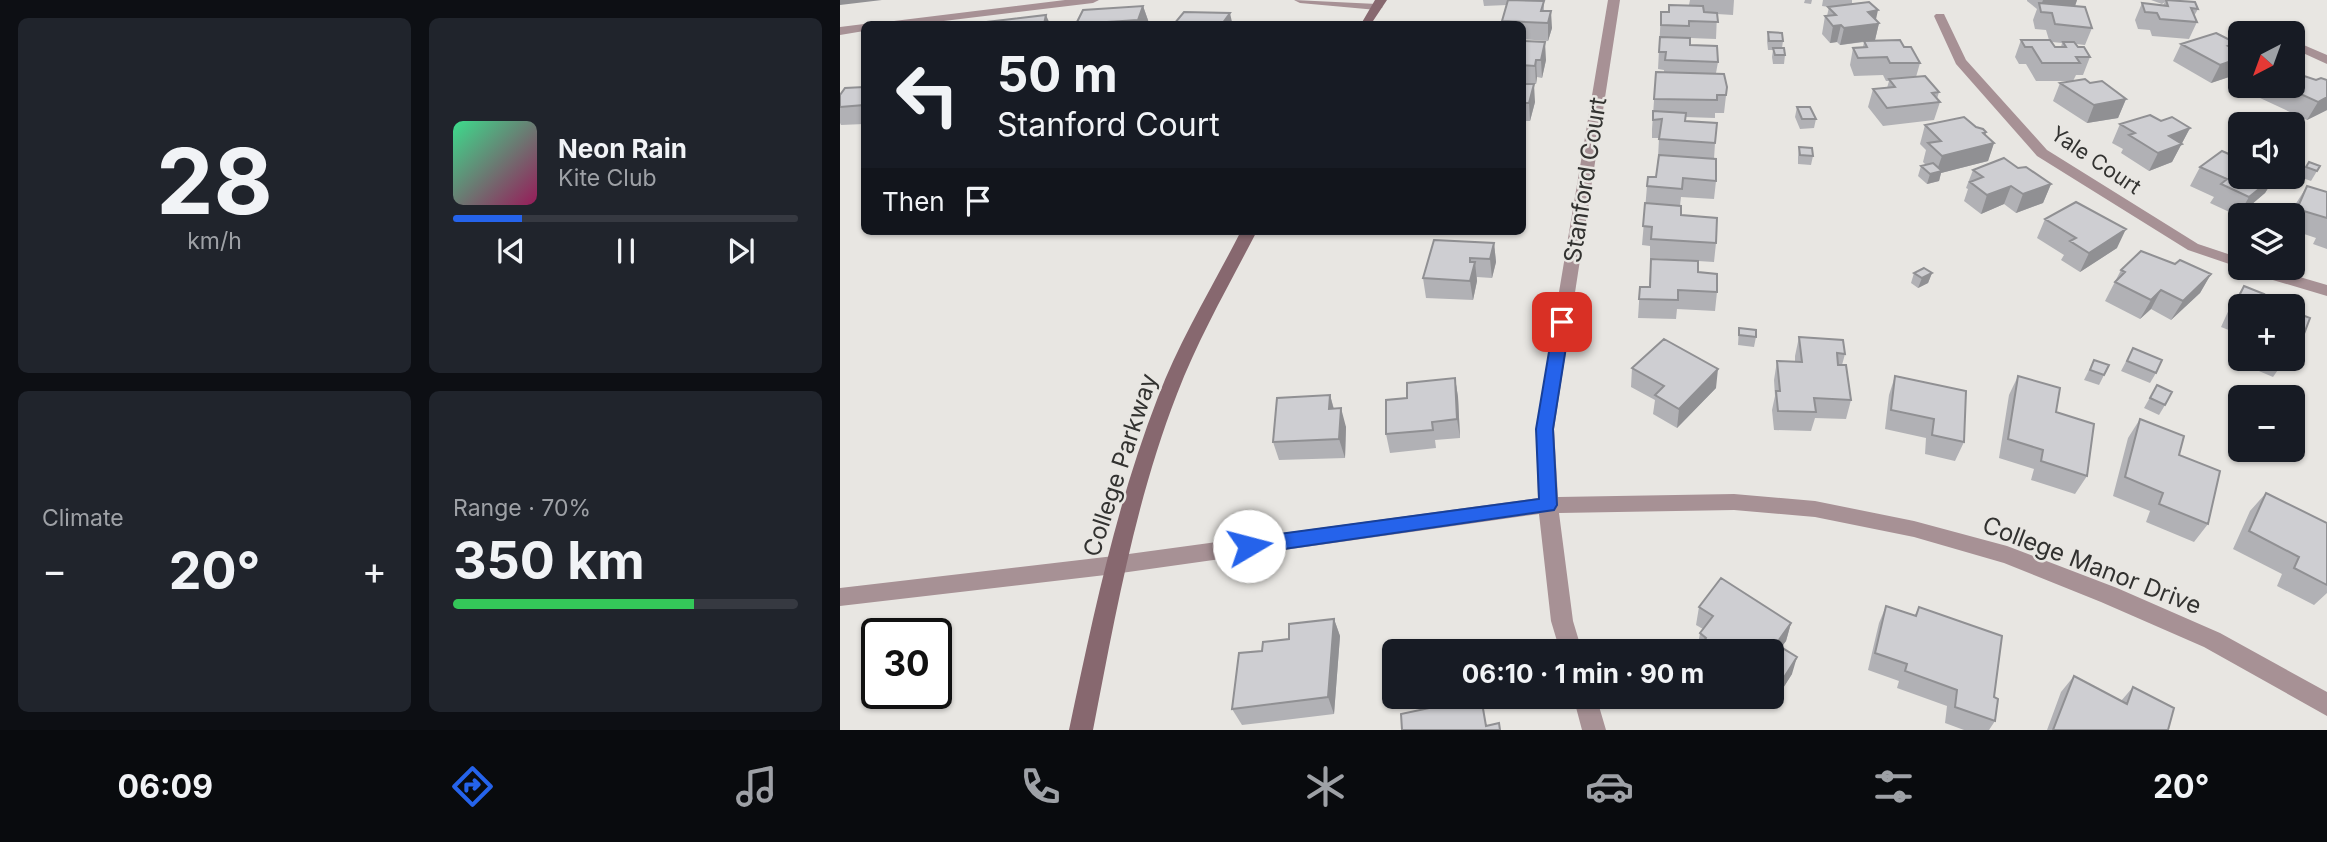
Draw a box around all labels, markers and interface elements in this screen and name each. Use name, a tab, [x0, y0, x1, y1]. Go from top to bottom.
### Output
north arrow	[2228, 21, 2305, 98]
map controls	[2228, 21, 2305, 462]
text: 50 m	[997, 45, 1118, 104]
icon: left	[882, 49, 973, 140]
street label: Stanford Court	[1558, 95, 1612, 265]
text: Stanford Court	[997, 105, 1220, 144]
button: sound	[2228, 112, 2305, 189]
street label: Yale Court	[2046, 121, 2146, 199]
text: 28	[156, 126, 273, 236]
text: Neon Rain	[558, 133, 687, 164]
text: Kite Club	[558, 164, 657, 192]
icon: arrive	[959, 182, 997, 220]
text: Then	[882, 186, 945, 217]
button: layers	[2228, 203, 2305, 280]
text: km/h	[187, 227, 242, 255]
icon: previous	[492, 232, 530, 270]
icon: pause	[607, 232, 645, 270]
icon: next	[722, 232, 760, 270]
pin	[1532, 292, 1592, 352]
button: +	[2228, 294, 2305, 371]
icon: arrive	[1543, 303, 1581, 341]
street label: College Parkway	[1077, 370, 1163, 560]
button: −	[2228, 385, 2305, 462]
text: Range · 70%	[453, 494, 591, 522]
text: Climate	[42, 504, 124, 532]
position arrow	[1212, 509, 1286, 583]
street label: College Manor Drive	[1978, 510, 2206, 620]
text: 350 km	[453, 529, 645, 592]
text: 20°	[169, 539, 260, 602]
text: −	[42, 547, 67, 593]
text: +	[362, 547, 387, 593]
speed limit sign: 30	[861, 618, 952, 709]
text: 06:10 · 1 min · 90 m	[1462, 658, 1704, 689]
icon: directions	[448, 762, 497, 811]
icon: music	[732, 762, 781, 811]
icon: phone	[1016, 762, 1065, 811]
icon: climate	[1301, 762, 1350, 811]
icon: car	[1585, 762, 1634, 811]
icon: filters	[1869, 762, 1918, 811]
text: 06:09	[118, 767, 213, 806]
text: 20°	[2153, 767, 2209, 806]

